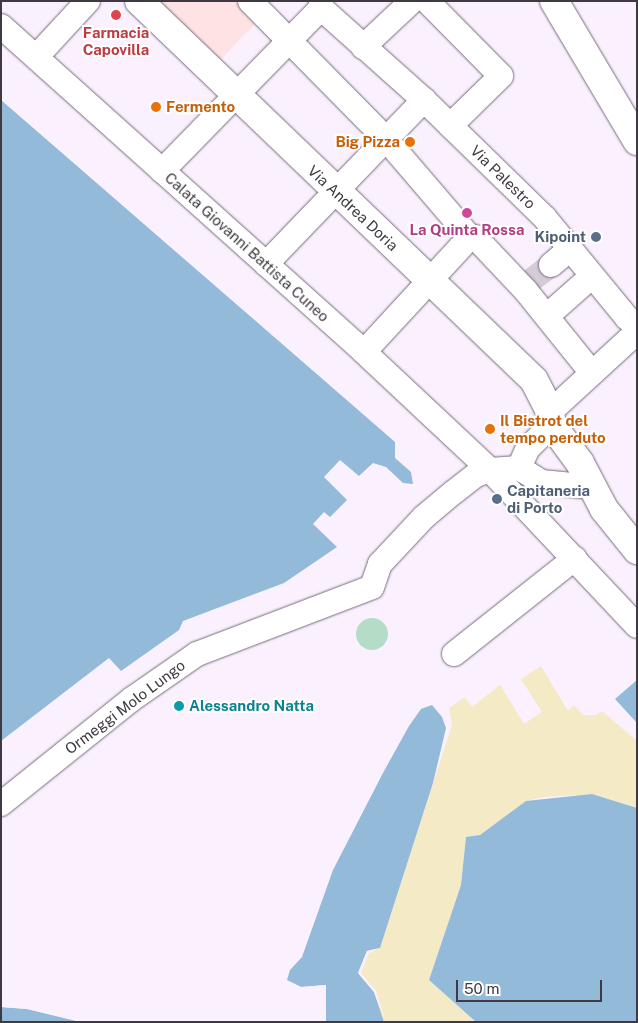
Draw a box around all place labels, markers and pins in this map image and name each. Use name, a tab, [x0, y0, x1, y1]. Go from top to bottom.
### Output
marker: Farmacia Capovilla	[110, 9, 122, 21]
place label: Farmacia Capovilla	[83, 23, 149, 58]
place label: Fermento	[166, 98, 235, 116]
marker: Fermento	[150, 101, 162, 113]
place label: Big Pizza	[335, 133, 400, 151]
marker: Big Pizza	[404, 136, 416, 148]
marker: La Quinta Rossa	[461, 207, 473, 219]
place label: La Quinta Rossa	[410, 221, 524, 239]
place label: Kipoint	[535, 228, 586, 246]
marker: Kipoint	[590, 231, 602, 243]
place label: Il Bistrot del tempo perduto	[500, 411, 606, 446]
marker: Il Bistrot del tempo perduto	[484, 423, 496, 435]
place label: Capitaneria di Porto	[507, 481, 590, 516]
marker: Capitaneria di Porto	[491, 493, 503, 505]
place label: Alessandro Natta	[189, 697, 314, 715]
marker: Alessandro Natta	[173, 700, 185, 712]

